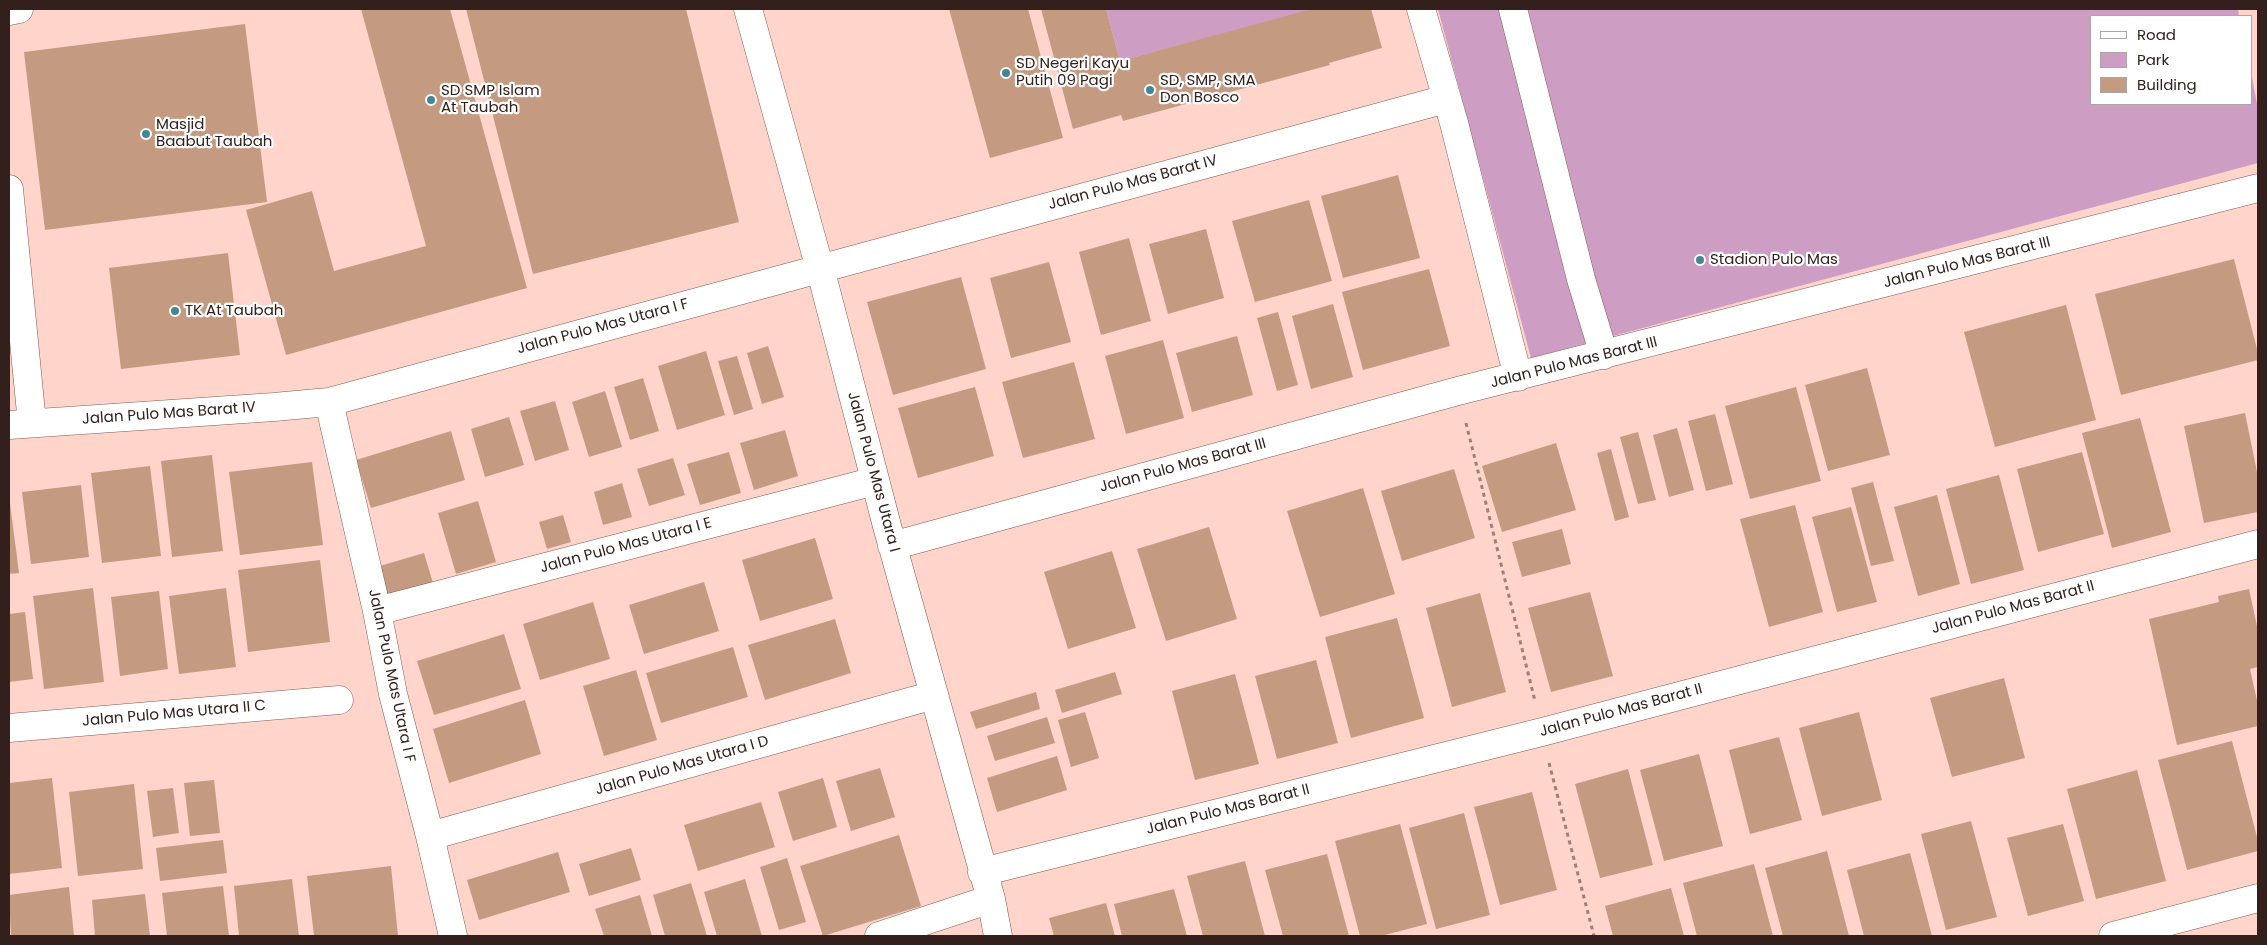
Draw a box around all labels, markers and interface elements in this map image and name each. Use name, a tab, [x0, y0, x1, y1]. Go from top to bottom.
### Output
legend	[2090, 15, 2252, 105]
text: Road	[2137, 24, 2176, 45]
text: Park	[2137, 49, 2169, 70]
place label: SD Negeri Kayu Putih 09 Pagi	[1016, 55, 1129, 90]
marker: SD Negeri Kayu Putih 09 Pagi	[1000, 67, 1012, 79]
place label: SD, SMP, SMA Don Bosco	[1160, 72, 1256, 107]
text: Building	[2137, 74, 2197, 95]
place label: SD SMP Islam At Taubah	[441, 82, 540, 117]
marker: SD, SMP, SMA Don Bosco	[1144, 84, 1156, 96]
marker: SD SMP Islam At Taubah	[425, 94, 437, 106]
place label: Masjid Baabut Taubah	[156, 116, 272, 151]
marker: Masjid Baabut Taubah	[140, 128, 152, 140]
street label: Jalan Pulo Mas Barat IV	[1046, 152, 1220, 214]
street label: Jalan Pulo Mas Barat III	[1882, 234, 2052, 292]
place label: Stadion Pulo Mas	[1710, 251, 1838, 269]
marker: Stadion Pulo Mas	[1694, 254, 1706, 266]
street label: Jalan Pulo Mas Utara I F	[515, 295, 691, 359]
place label: TK At Taubah	[185, 302, 283, 320]
marker: TK At Taubah	[169, 305, 181, 317]
street label: Jalan Pulo Mas Barat III	[1489, 334, 1659, 392]
street label: Jalan Pulo Mas Utara I	[843, 390, 903, 554]
street label: Jalan Pulo Mas Barat IV	[81, 399, 257, 429]
street label: Jalan Pulo Mas Barat III	[1098, 435, 1268, 497]
street label: Jalan Pulo Mas Utara I E	[538, 514, 714, 578]
street label: Jalan Pulo Mas Barat II	[1930, 578, 2096, 638]
street label: Jalan Pulo Mas Utara I F	[364, 588, 418, 764]
street label: Jalan Pulo Mas Barat II	[1538, 681, 1704, 741]
street label: Jalan Pulo Mas Utara II C	[81, 697, 267, 731]
street label: Jalan Pulo Mas Utara I D	[593, 733, 771, 799]
street label: Jalan Pulo Mas Barat II	[1144, 781, 1312, 839]

